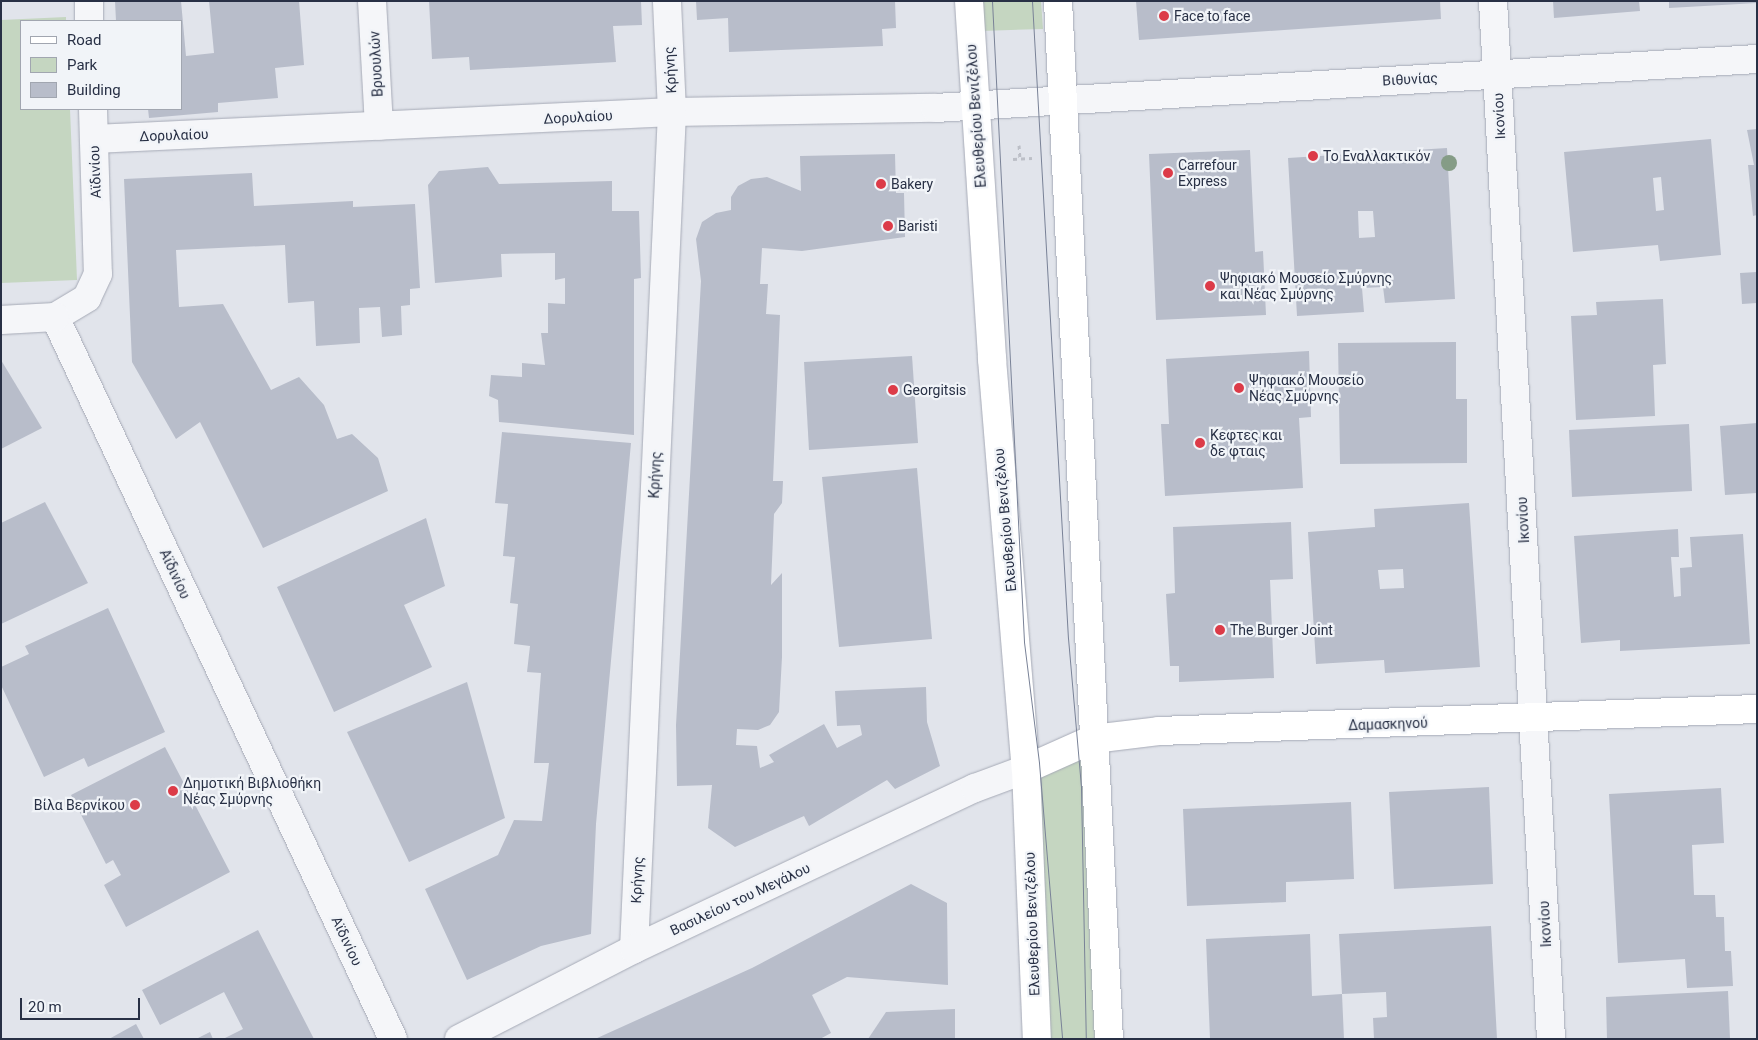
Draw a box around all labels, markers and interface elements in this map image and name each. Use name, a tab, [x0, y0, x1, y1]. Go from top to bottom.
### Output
place label: Face to face	[1174, 8, 1250, 24]
marker: Face to face	[1158, 10, 1170, 22]
legend	[20, 20, 182, 110]
text: Road	[67, 31, 101, 49]
street label: Βρυουλών	[366, 31, 386, 97]
street label: Ελευθερίου Βενιζέλου	[963, 44, 989, 188]
street label: Κρήνης	[660, 46, 680, 94]
text: Park	[67, 56, 97, 74]
street label: Βιθυνίας	[1382, 69, 1438, 89]
text: Building	[67, 81, 121, 99]
street label: Ικονίου	[1489, 92, 1509, 140]
street label: Δορυλαίου	[543, 107, 613, 127]
street label: Δορυλαίου	[139, 125, 209, 145]
street label: Αϊδινίου	[86, 145, 104, 199]
place label: Το Εναλλακτικόν	[1323, 148, 1430, 164]
marker: Το Εναλλακτικόν	[1307, 150, 1319, 162]
place label: Carrefour Express	[1178, 157, 1237, 190]
marker: Carrefour Express	[1162, 167, 1174, 179]
place label: Bakery	[891, 176, 933, 192]
marker: Bakery	[875, 178, 887, 190]
place label: Baristi	[898, 218, 938, 234]
marker: Baristi	[882, 220, 894, 232]
place label: Ψηφιακό Μουσείο Σμύρνης και Νέας Σμύρνης	[1220, 270, 1392, 302]
marker: Ψηφιακό Μουσείο Σμύρνης και Νέας Σμύρνης	[1204, 280, 1216, 292]
place label: Ψηφιακό Μουσείο Νέας Σμύρνης	[1249, 372, 1364, 404]
place label: Georgitsis	[903, 382, 966, 398]
marker: Ψηφιακό Μουσείο Νέας Σμύρνης	[1233, 382, 1245, 394]
marker: Georgitsis	[887, 384, 899, 396]
place label: Κεφτες και δε φταις	[1210, 427, 1282, 460]
marker: Κεφτες και δε φταις	[1194, 437, 1206, 449]
street label: Ελευθερίου Βενιζέλου	[990, 448, 1020, 592]
street label: Κρήνης	[645, 451, 665, 499]
street label: Ικονίου	[1513, 496, 1533, 544]
street label: Αϊδινίου	[156, 547, 194, 601]
place label: The Burger Joint	[1230, 622, 1333, 638]
marker: The Burger Joint	[1214, 624, 1226, 636]
street label: Δαμασκηνού	[1348, 714, 1428, 734]
place label: Δημοτική Βιβλιοθήκη Νέας Σμύρνης	[183, 775, 321, 808]
marker: Δημοτική Βιβλιοθήκη Νέας Σμύρνης	[167, 785, 179, 797]
place label: Βίλα Βερνίκου	[34, 797, 125, 813]
marker: Βίλα Βερνίκου	[129, 799, 141, 811]
street label: Ελευθερίου Βενιζέλου	[1021, 852, 1043, 996]
street label: Κρήνης	[627, 856, 647, 904]
street label: Βασιλείου του Μεγάλου	[667, 859, 813, 939]
street label: Ικονίου	[1535, 900, 1555, 948]
street label: Αϊδινίου	[328, 914, 366, 968]
scale bar	[22, 988, 142, 1020]
text: 20 m	[28, 998, 62, 1016]

